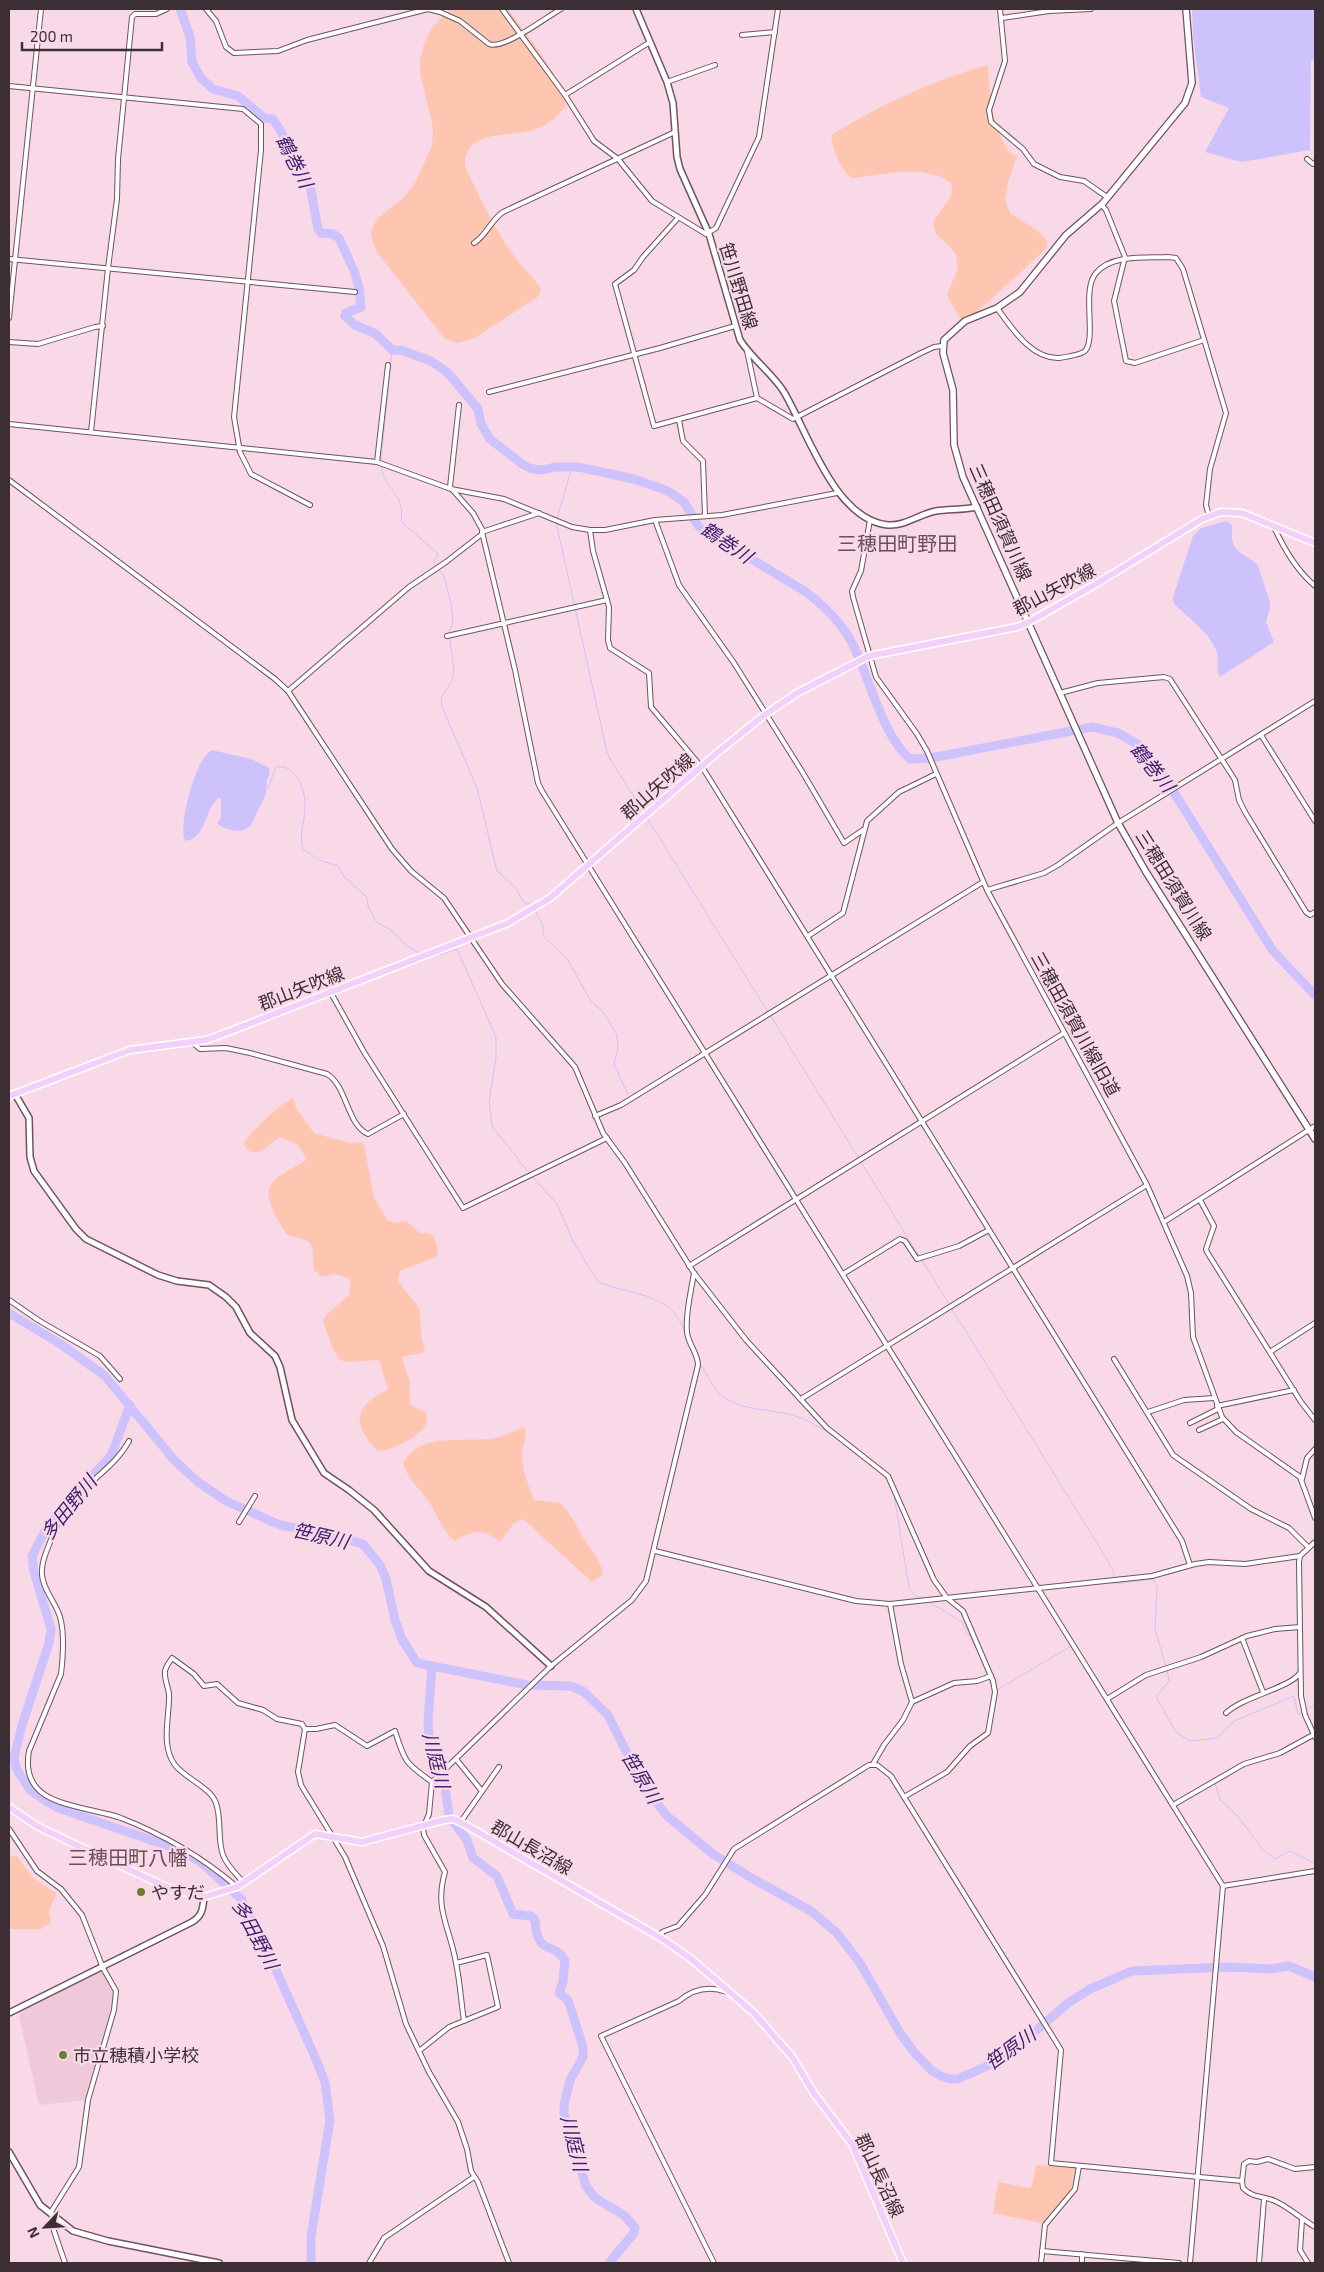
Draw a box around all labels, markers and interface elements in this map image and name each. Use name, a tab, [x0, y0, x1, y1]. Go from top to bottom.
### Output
scale bar	[22, 20, 162, 52]
text: 200 m	[30, 27, 73, 45]
water label: 鶴巻川	[272, 130, 319, 193]
street label: 笹川野田線	[715, 240, 763, 332]
street label: 三穂田須賀川線	[965, 460, 1037, 584]
water label: 鶴巻川	[697, 517, 759, 569]
district label: 三穂田町野田	[837, 531, 957, 555]
street label: 郡山矢吹線	[1009, 558, 1099, 620]
water label: 鶴巻川	[1126, 738, 1181, 798]
street label: 郡山矢吹線	[616, 748, 698, 824]
street label: 三穂田須賀川線	[1131, 826, 1217, 944]
street label: 三穂田須賀川線旧道	[1027, 948, 1125, 1100]
street label: 郡山矢吹線	[255, 962, 347, 1014]
water label: 多田野川	[35, 1469, 102, 1544]
water label: 笹原川	[291, 1517, 353, 1553]
water label: 川庭川	[419, 1730, 456, 1792]
water label: 笹原川	[617, 1747, 668, 1809]
street label: 郡山長沼線	[488, 1815, 576, 1879]
district label: 三穂田町八幡	[68, 1845, 188, 1869]
place label: やすだ	[151, 1881, 205, 1903]
marker: やすだ	[135, 1886, 147, 1898]
water label: 多田野川	[228, 1895, 285, 1975]
water label: 笹原川	[980, 2021, 1041, 2074]
place label: 市立穂積小学校	[73, 2044, 199, 2066]
marker: 市立穂積小学校	[57, 2049, 69, 2061]
water label: 川庭川	[557, 2113, 594, 2175]
street label: 郡山長沼線	[851, 2130, 909, 2220]
north arrow	[20, 2202, 70, 2252]
text: N	[23, 2225, 43, 2241]

